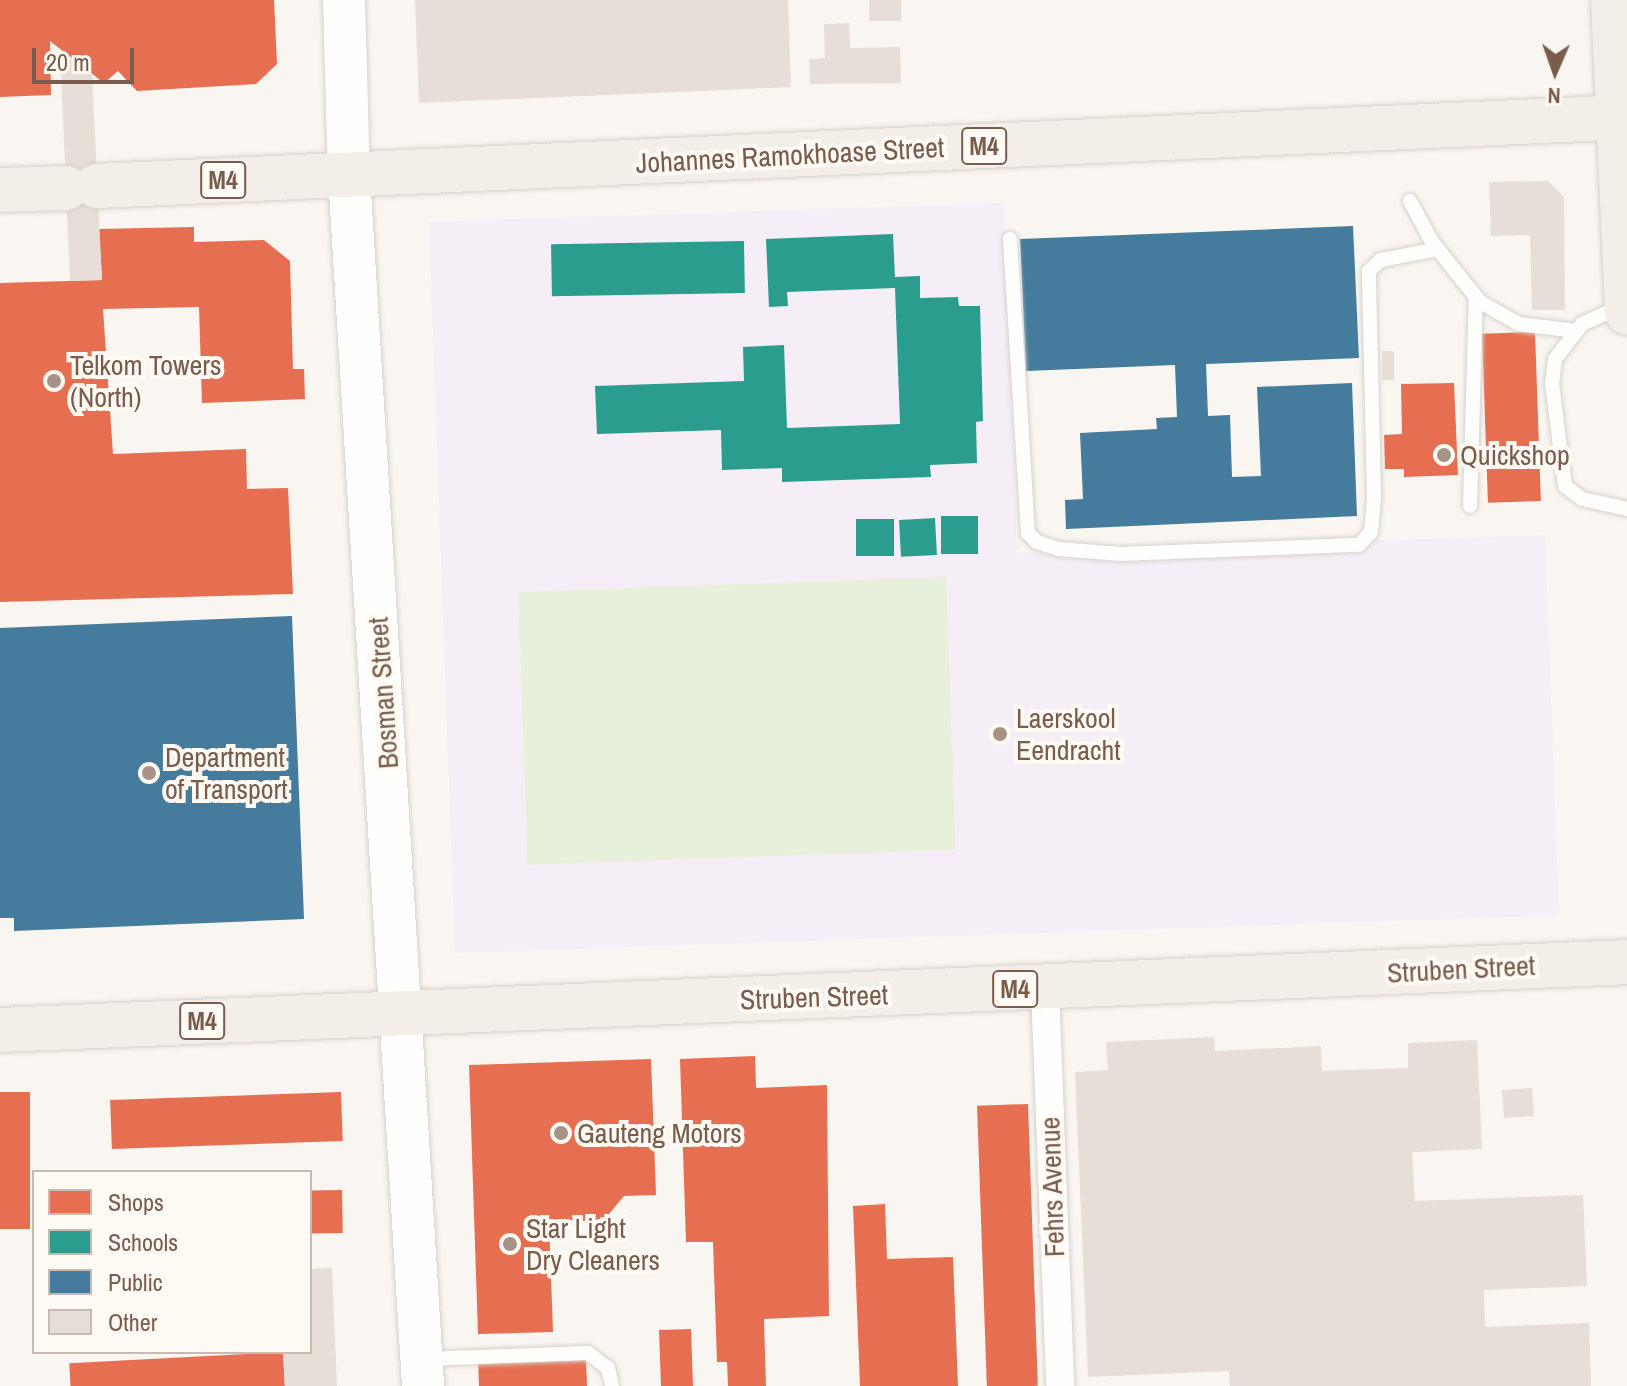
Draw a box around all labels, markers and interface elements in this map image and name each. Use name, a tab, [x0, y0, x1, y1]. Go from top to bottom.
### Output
scale bar	[36, 32, 138, 82]
north arrow	[1515, 32, 1595, 112]
text: 20 m	[46, 46, 90, 78]
text: N	[1547, 81, 1561, 111]
road number: M4	[960, 124, 1008, 168]
street label: Johannes Ramokhoase Street	[635, 130, 945, 180]
road number: M4	[199, 158, 247, 202]
place label: Telkom Towers (North)	[70, 348, 222, 414]
marker: Telkom Towers (North)	[45, 372, 63, 390]
place label: Quickshop	[1460, 438, 1570, 472]
marker: Quickshop	[1435, 446, 1453, 464]
street label: Bosman Street	[361, 616, 405, 770]
place label: Laerskool Eendracht	[1016, 701, 1121, 767]
marker: Laerskool Eendracht	[991, 725, 1009, 743]
place label: Department of Transport	[165, 740, 288, 806]
marker: Department of Transport	[140, 764, 158, 782]
street label: Struben Street	[1386, 948, 1536, 990]
road number: M4	[991, 967, 1039, 1011]
street label: Struben Street	[739, 978, 889, 1016]
road number: M4	[178, 999, 226, 1043]
place label: Gauteng Motors	[577, 1116, 742, 1150]
street label: Fehrs Avenue	[1033, 1116, 1071, 1258]
marker: Gauteng Motors	[552, 1124, 570, 1142]
legend	[32, 1170, 312, 1354]
text: Shops	[108, 1186, 164, 1218]
place label: Star Light Dry Cleaners	[526, 1211, 660, 1277]
text: Schools	[108, 1226, 178, 1258]
marker: Star Light Dry Cleaners	[501, 1235, 519, 1253]
text: Public	[108, 1266, 163, 1298]
text: Other	[108, 1306, 157, 1338]

